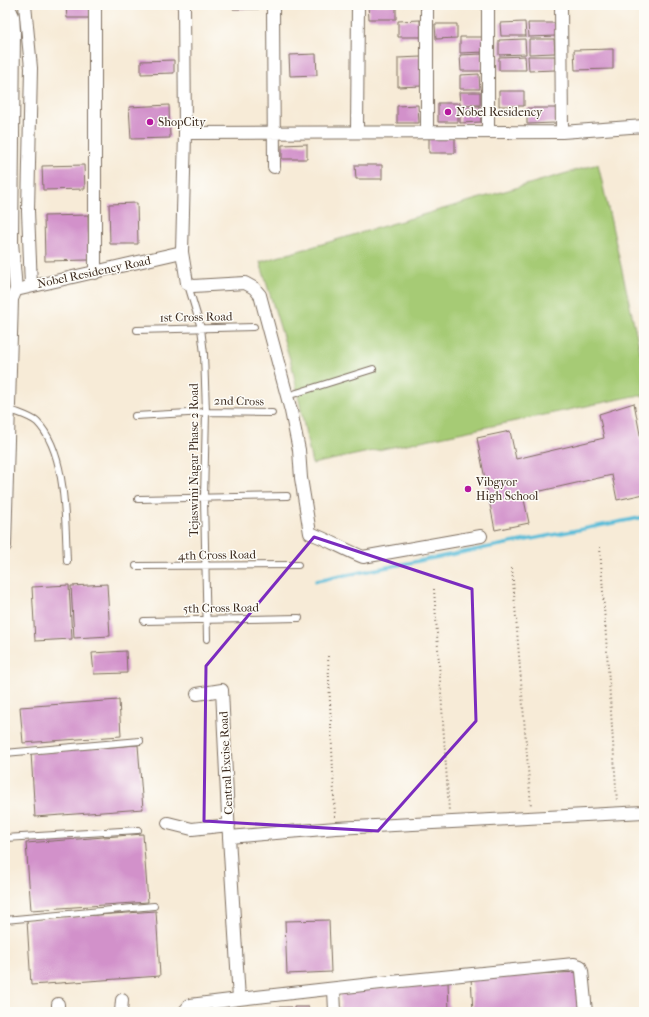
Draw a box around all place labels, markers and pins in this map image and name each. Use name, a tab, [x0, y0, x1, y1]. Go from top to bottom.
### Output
place label: Nobel Residency	[456, 105, 543, 119]
marker: Nobel Residency	[443, 107, 453, 117]
place label: ShopCity	[158, 115, 206, 129]
marker: ShopCity	[145, 117, 155, 127]
place label: Vibgyor High School	[475, 475, 539, 503]
marker: Vibgyor High School	[463, 484, 473, 494]

